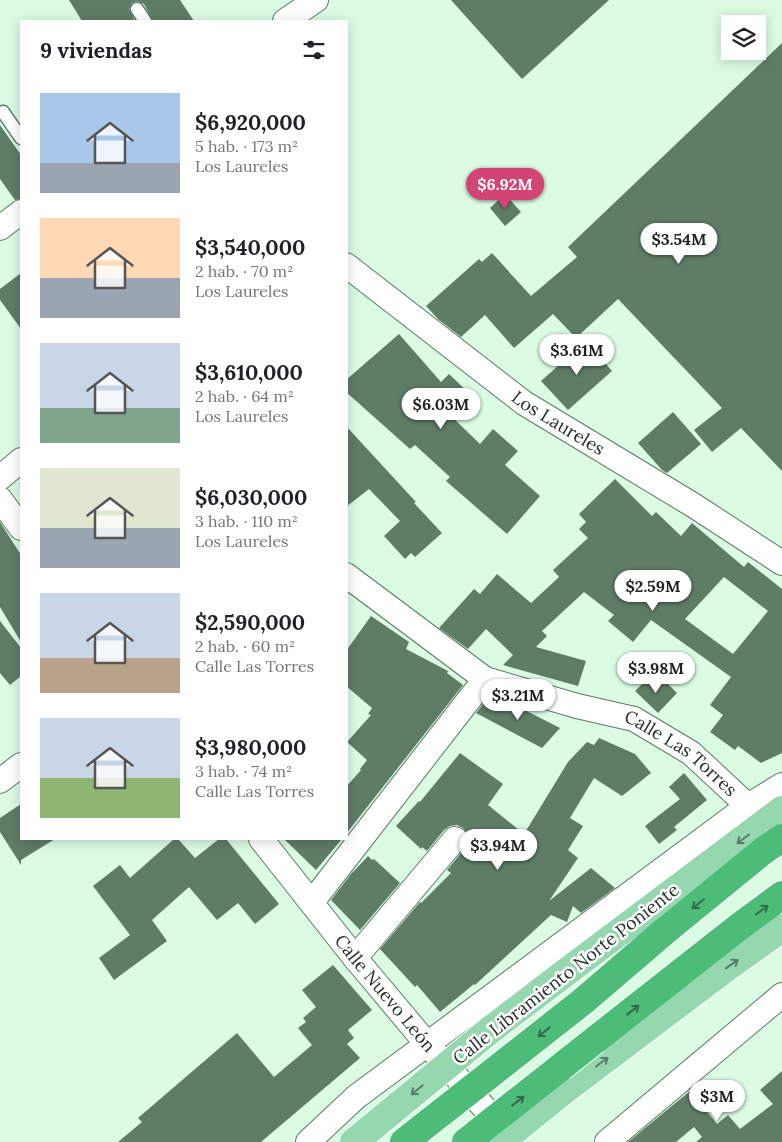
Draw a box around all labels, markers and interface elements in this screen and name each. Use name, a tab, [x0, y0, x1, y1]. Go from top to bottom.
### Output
map controls	[721, 15, 766, 60]
button: layers	[721, 15, 766, 60]
icon: filters	[300, 36, 328, 64]
text: 9 viviendas	[40, 37, 152, 64]
text: $6,920,000	[195, 109, 306, 136]
icon: home	[80, 113, 140, 173]
text: 5 hab. · 173 m²	[195, 136, 298, 156]
text: Los Laureles	[195, 156, 288, 176]
pin: $6.92M	[464, 168, 546, 210]
text: $6.92M	[477, 174, 533, 194]
pin: $3.54M	[638, 222, 720, 265]
text: $3.54M	[651, 229, 707, 249]
text: $3,540,000	[195, 234, 305, 261]
icon: home	[80, 238, 140, 298]
text: 2 hab. · 70 m²	[195, 261, 293, 281]
text: Los Laureles	[195, 281, 288, 301]
pin: $3.61M	[536, 334, 618, 376]
text: $3.61M	[550, 340, 604, 360]
text: $3,610,000	[195, 359, 303, 386]
icon: home	[80, 363, 140, 423]
text: 2 hab. · 64 m²	[195, 386, 294, 406]
street label: Los Laureles	[507, 386, 609, 460]
pin: $6.03M	[400, 388, 482, 430]
text: $6.03M	[413, 394, 469, 414]
text: Los Laureles	[195, 406, 288, 426]
text: $6,030,000	[195, 484, 307, 511]
icon: home	[80, 488, 140, 548]
text: 3 hab. · 110 m²	[195, 511, 298, 531]
text: Los Laureles	[195, 531, 288, 551]
pin: $2.59M	[612, 570, 694, 612]
text: $2.59M	[625, 576, 681, 596]
text: $2,590,000	[195, 609, 305, 636]
icon: home	[80, 613, 140, 673]
text: 2 hab. · 60 m²	[195, 636, 295, 656]
pin: $3.98M	[615, 652, 697, 694]
text: Calle Las Torres	[195, 656, 314, 676]
text: $3.98M	[628, 658, 684, 678]
pin: $3.21M	[477, 678, 559, 721]
text: $3.21M	[492, 685, 544, 705]
street label: Calle Las Torres	[623, 705, 742, 801]
text: $3,980,000	[195, 734, 306, 761]
icon: home	[80, 738, 140, 798]
text: 3 hab. · 74 m²	[195, 761, 292, 781]
text: Calle Las Torres	[195, 781, 314, 801]
pin: $3.94M	[457, 828, 539, 871]
one-way arrow	[737, 834, 750, 845]
text: $3.94M	[470, 835, 526, 855]
street label: Calle Libramiento Norte Poniente	[448, 878, 684, 1069]
one-way arrow	[692, 898, 705, 909]
one-way arrow	[755, 905, 769, 915]
street label: Calle Nuevo León	[330, 930, 441, 1057]
one-way arrow	[725, 959, 739, 969]
one-way arrow	[626, 1004, 639, 1015]
one-way arrow	[538, 1027, 551, 1038]
one-way arrow	[595, 1057, 609, 1067]
pin: $3M	[693, 1080, 741, 1122]
one-way arrow	[410, 1085, 423, 1096]
text: $3M	[700, 1086, 734, 1106]
one-way arrow	[511, 1096, 525, 1106]

